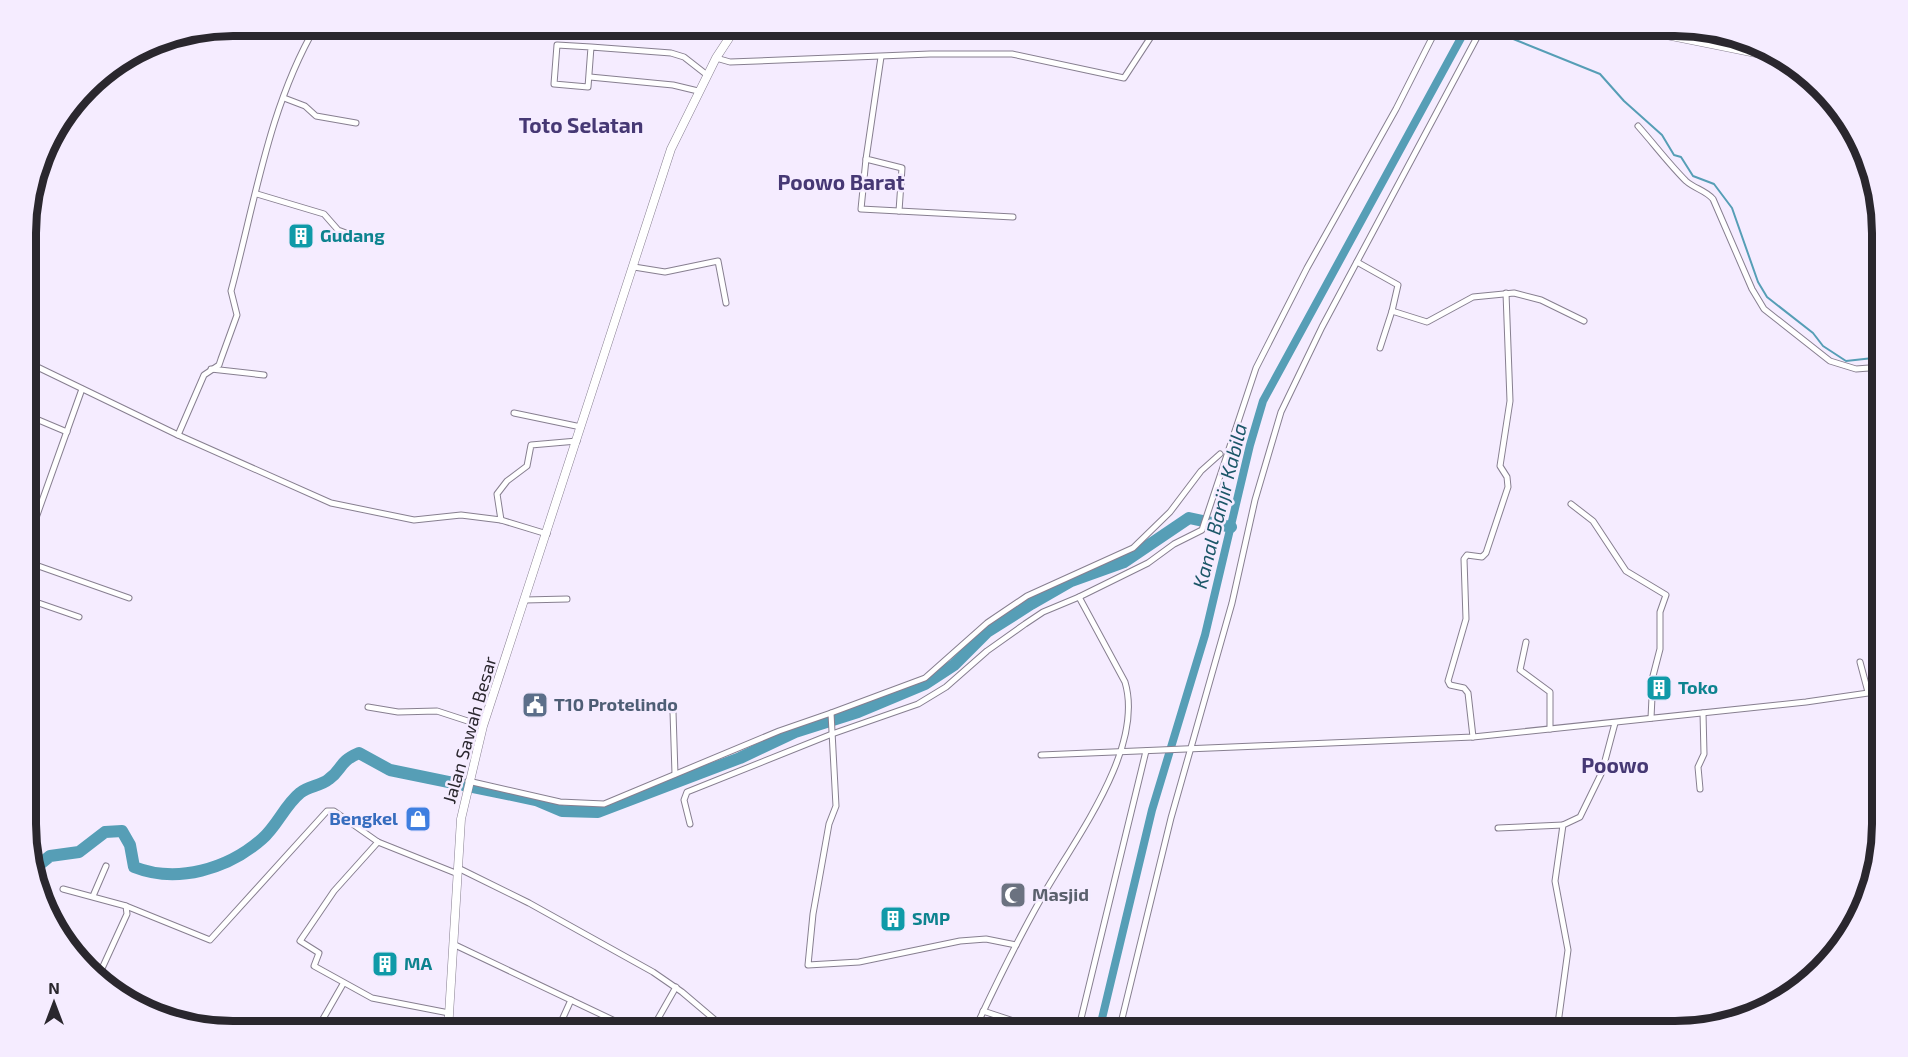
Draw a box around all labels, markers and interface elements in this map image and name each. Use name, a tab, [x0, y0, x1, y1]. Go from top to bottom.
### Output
district label: Toto Selatan	[519, 112, 643, 137]
district label: Poowo Barat	[777, 169, 905, 194]
building icon: Gudang	[286, 221, 316, 251]
place label: Gudang	[320, 224, 385, 246]
water label: Kanal Banjir Kabila	[1187, 420, 1251, 591]
street label: Jalan Sawah Besar	[438, 654, 501, 806]
building icon: Toko	[1644, 673, 1674, 703]
place label: Toko	[1678, 676, 1718, 698]
public building icon: T10 Protelindo	[520, 690, 550, 720]
place label: T10 Protelindo	[554, 693, 678, 715]
district label: Poowo	[1581, 752, 1649, 777]
shop icon: Bengkel	[403, 804, 433, 834]
place label: Bengkel	[329, 807, 398, 829]
mosque icon: Masjid	[998, 880, 1028, 910]
place label: Masjid	[1032, 883, 1089, 905]
building icon: SMP	[878, 904, 908, 934]
place label: SMP	[912, 907, 950, 929]
building icon: MA	[370, 949, 400, 979]
place label: MA	[404, 952, 432, 974]
north arrow	[24, 973, 84, 1033]
text: N	[48, 978, 60, 997]

